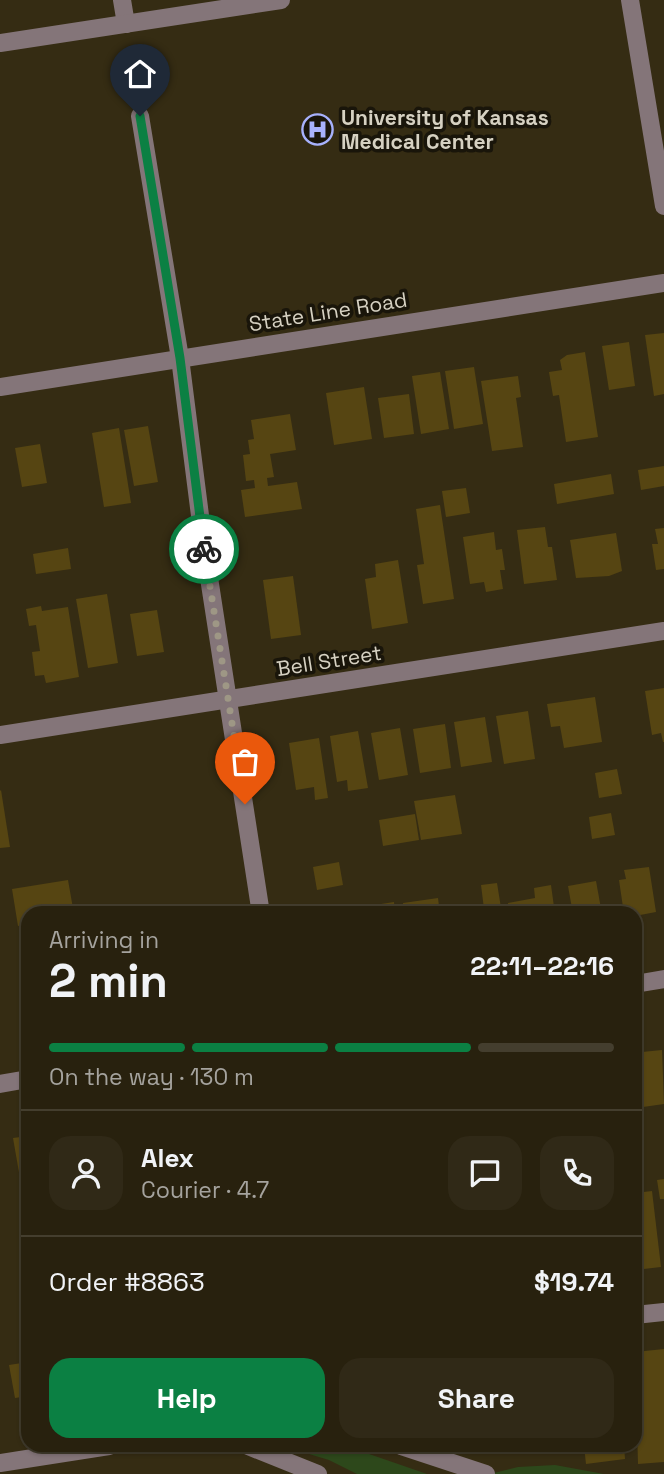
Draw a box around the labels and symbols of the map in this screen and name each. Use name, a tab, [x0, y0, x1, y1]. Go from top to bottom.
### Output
pin	[110, 44, 170, 116]
place label: University of Kansas Medical Center	[341, 104, 549, 155]
hospital icon: University of Kansas Medical Center	[301, 113, 335, 147]
street label: State Line Road	[247, 286, 409, 337]
courier	[169, 514, 239, 584]
street label: Bell Street	[274, 639, 383, 682]
pin	[215, 732, 275, 804]

